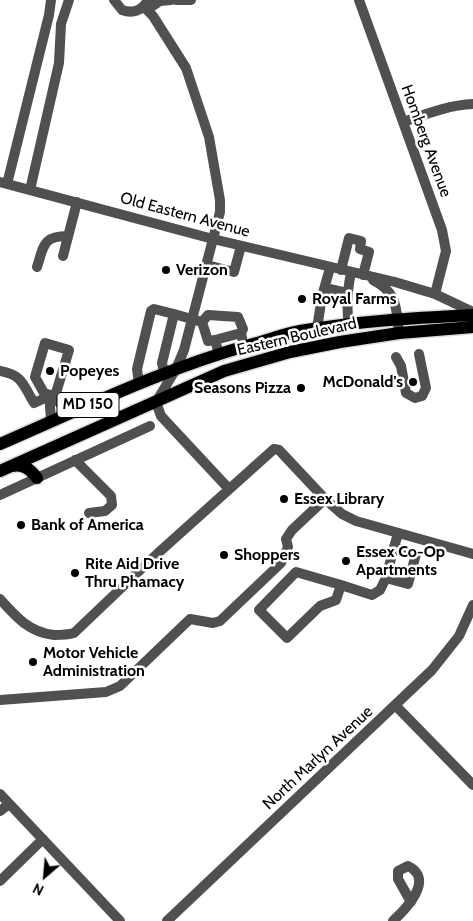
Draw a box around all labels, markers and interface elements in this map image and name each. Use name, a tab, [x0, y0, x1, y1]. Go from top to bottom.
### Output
street label: Homberg Avenue	[397, 82, 455, 200]
street label: Old Eastern Avenue	[118, 188, 252, 242]
place label: Verizon	[176, 260, 228, 280]
marker: Verizon	[160, 264, 172, 276]
place label: Royal Farms	[312, 289, 397, 309]
marker: Royal Farms	[296, 293, 308, 305]
street label: Eastern Boulevard	[235, 314, 359, 360]
place label: Popeyes	[60, 361, 119, 381]
marker: Popeyes	[44, 365, 56, 377]
place label: McDonald's	[323, 372, 403, 392]
marker: McDonald's	[407, 376, 419, 388]
place label: Seasons Pizza	[194, 378, 291, 398]
marker: Seasons Pizza	[295, 382, 307, 394]
road number: MD 150	[57, 392, 119, 418]
place label: Essex Library	[294, 489, 384, 509]
marker: Essex Library	[278, 493, 290, 505]
place label: Bank of America	[31, 515, 144, 535]
marker: Bank of America	[15, 519, 27, 531]
place label: Essex Co-Op Apartments	[356, 542, 445, 580]
place label: Shoppers	[234, 545, 300, 565]
marker: Shoppers	[218, 549, 230, 561]
place label: Rite Aid Drive Thru Phamacy	[85, 554, 184, 592]
marker: Essex Co-Op Apartments	[340, 555, 352, 567]
marker: Rite Aid Drive Thru Phamacy	[69, 567, 81, 579]
place label: Motor Vehicle Administration	[43, 643, 145, 681]
marker: Motor Vehicle Administration	[27, 656, 39, 668]
street label: North Marlyn Avenue	[259, 702, 377, 814]
north arrow	[20, 851, 70, 901]
text: N	[30, 879, 47, 900]

